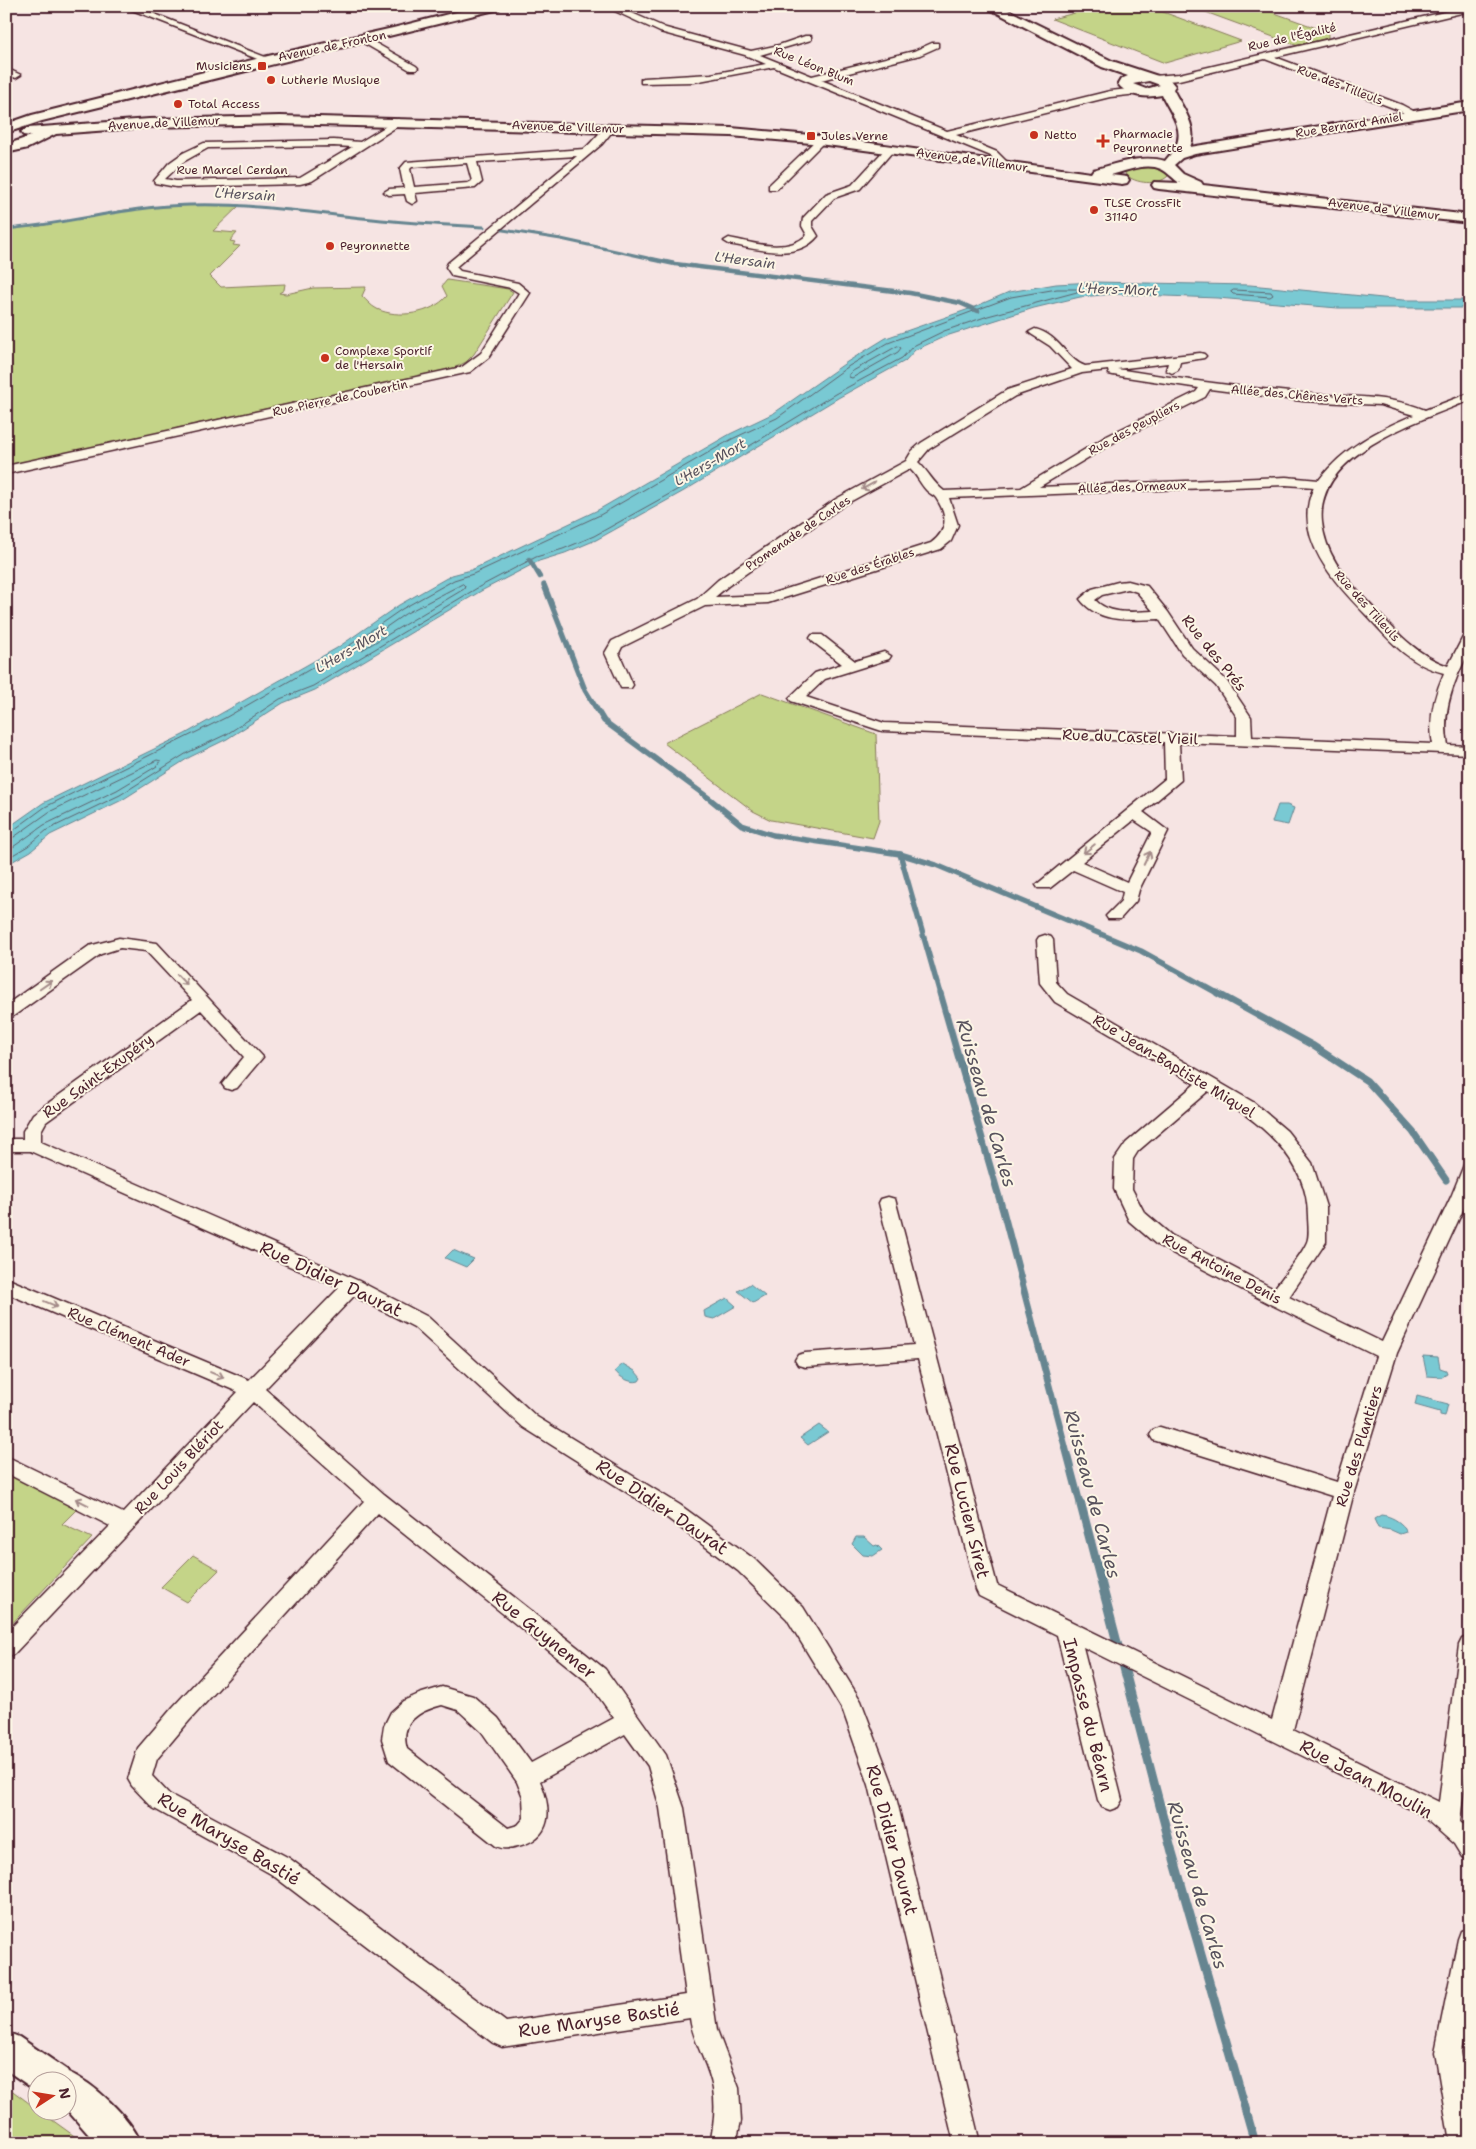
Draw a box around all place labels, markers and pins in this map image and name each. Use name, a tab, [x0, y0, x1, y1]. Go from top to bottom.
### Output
place label: Musiciens	[196, 58, 252, 74]
marker: Musiciens	[256, 60, 268, 72]
place label: Lutherie Musique	[281, 72, 380, 88]
marker: Lutherie Musique	[265, 74, 277, 86]
place label: Total Access	[188, 96, 260, 112]
marker: Total Access	[172, 98, 184, 110]
place label: Pharmacie Peyronnette	[1113, 126, 1183, 156]
place label: Netto	[1044, 127, 1077, 143]
place label: Jules Verne	[821, 128, 889, 144]
marker: Netto	[1028, 129, 1040, 141]
marker: Jules Verne	[805, 130, 817, 142]
marker: Pharmacie Peyronnette	[1097, 135, 1109, 147]
place label: TLSE CrossFit 31140	[1104, 195, 1181, 225]
marker: TLSE CrossFit 31140	[1088, 204, 1100, 216]
place label: Peyronnette	[340, 238, 410, 254]
marker: Peyronnette	[324, 240, 336, 252]
place label: Complexe Sportif de l'Hersain	[335, 343, 433, 373]
marker: Complexe Sportif de l'Hersain	[319, 352, 331, 364]

